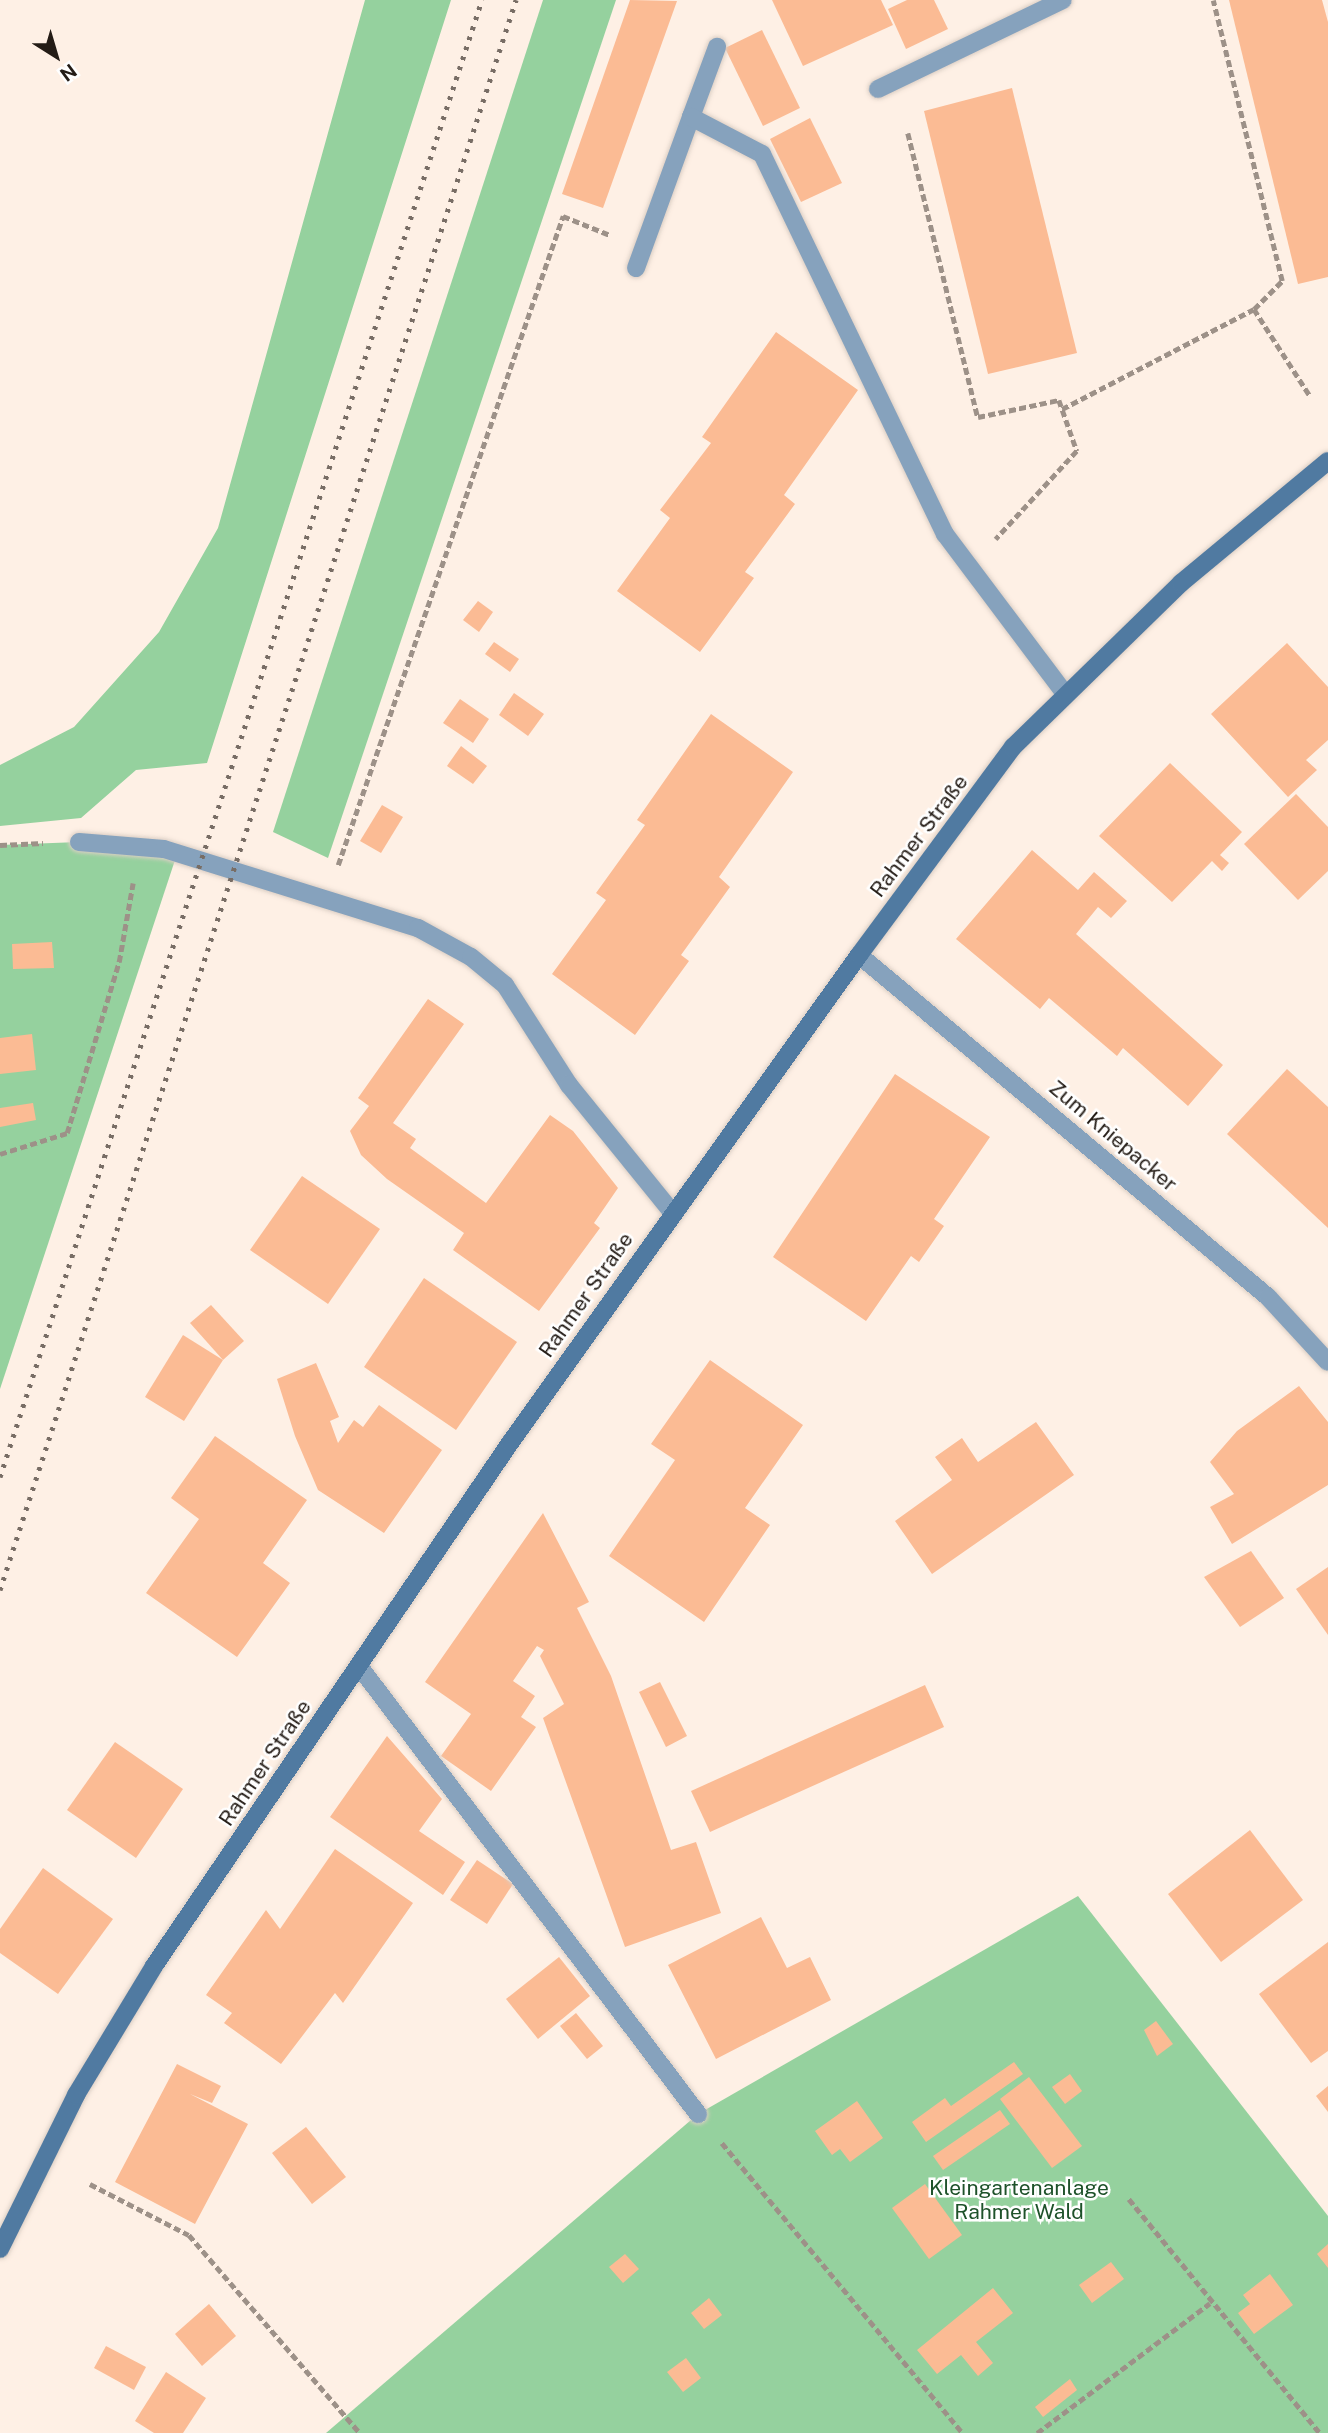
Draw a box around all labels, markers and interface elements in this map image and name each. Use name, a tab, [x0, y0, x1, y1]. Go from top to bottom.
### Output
north arrow	[21, 21, 91, 91]
text: N	[56, 60, 81, 86]
street label: Rahmer Straße	[865, 770, 973, 902]
street label: Zum Kniepacker	[1044, 1075, 1182, 1197]
street label: Rahmer Straße	[534, 1228, 638, 1362]
street label: Rahmer Straße	[214, 1695, 316, 1831]
park label: Kleingartenanlage Rahmer Wald	[929, 2175, 1109, 2225]

